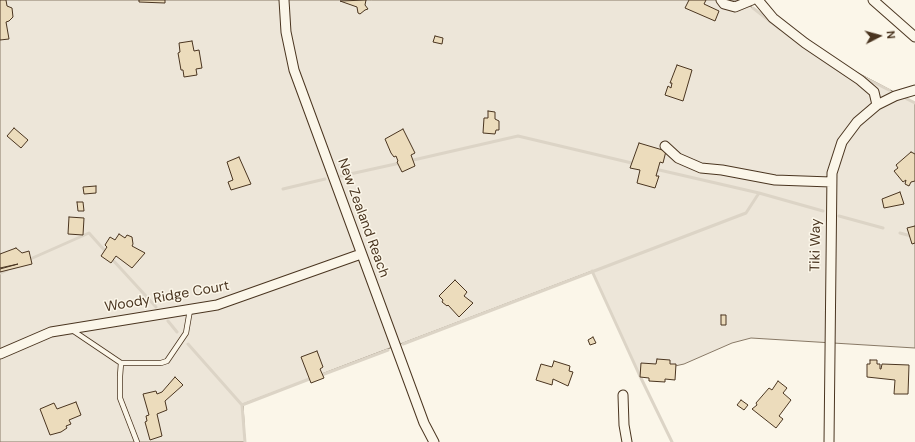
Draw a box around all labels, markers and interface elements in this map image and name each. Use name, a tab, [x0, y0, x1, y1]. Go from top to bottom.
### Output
north arrow	[859, 16, 899, 56]
text: N	[884, 30, 898, 39]
street label: New Zealand Reach	[334, 156, 392, 280]
street label: Tiki Way	[807, 218, 825, 272]
street label: Woody Ridge Court	[103, 278, 231, 316]

